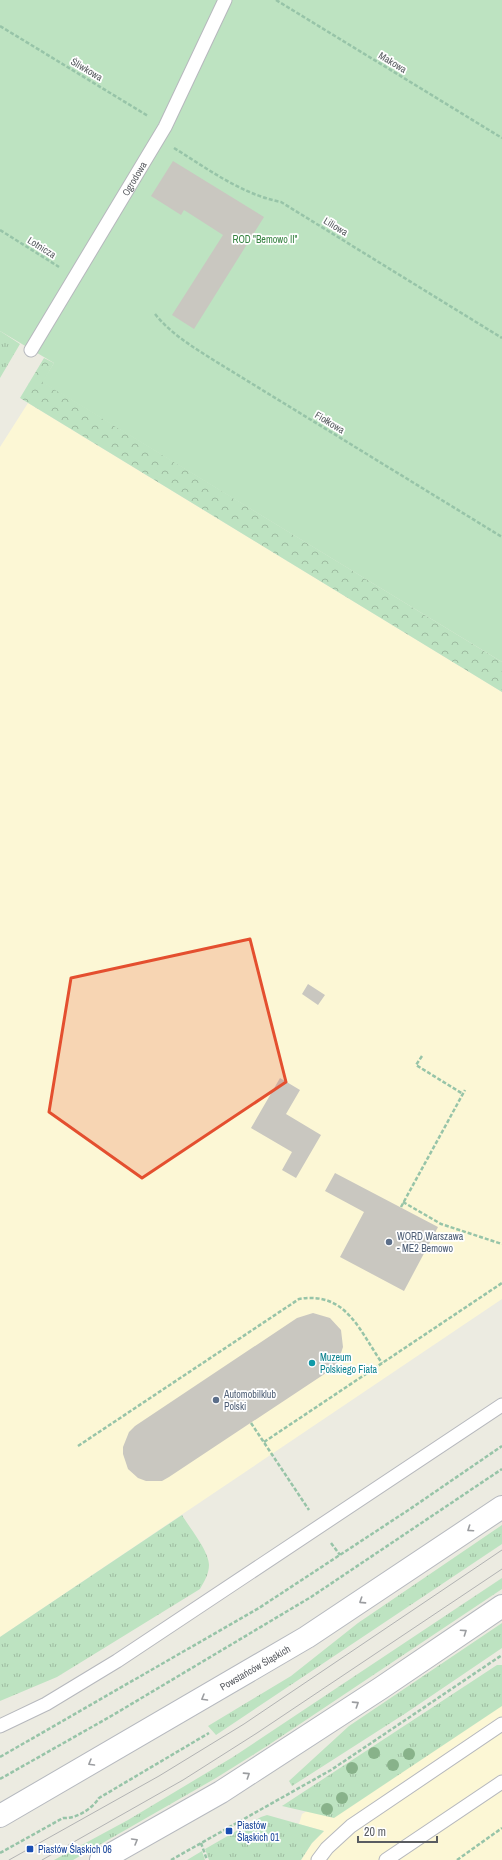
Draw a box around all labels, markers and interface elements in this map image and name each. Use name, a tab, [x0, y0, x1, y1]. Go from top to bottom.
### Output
street label: Makowa	[376, 49, 410, 76]
street label: Śliwkowa	[69, 55, 105, 84]
street label: Ogrodowa	[119, 159, 150, 198]
street label: Liliowa	[321, 214, 351, 239]
park label: ROD "Bemowo II"	[232, 233, 298, 246]
street label: Lotnicza	[25, 234, 59, 261]
street label: Fiołkowa	[312, 408, 348, 437]
place label: WORD Warszawa - ME2 Bemowo	[397, 1230, 464, 1255]
marker: WORD Warszawa - ME2 Bemowo	[384, 1237, 394, 1247]
place label: Muzeum Polskiego Fiata	[320, 1351, 377, 1376]
marker: Muzeum Polskiego Fiata	[307, 1358, 317, 1368]
place label: Automobilklub Polski	[223, 1388, 276, 1413]
marker: Automobilklub Polski	[211, 1395, 221, 1405]
one-way arrow	[467, 1524, 474, 1531]
one-way arrow	[359, 1596, 366, 1603]
one-way arrow	[460, 1629, 467, 1636]
street label: Powstańców Śląskich	[218, 1642, 293, 1693]
one-way arrow	[201, 1693, 208, 1700]
one-way arrow	[352, 1701, 359, 1709]
one-way arrow	[88, 1759, 95, 1766]
one-way arrow	[243, 1772, 250, 1779]
scale bar	[358, 1818, 437, 1844]
place label: Piastów Śląskich 01	[237, 1819, 280, 1844]
text: 20 m	[364, 1824, 386, 1840]
marker: Piastów Śląskich 01	[224, 1826, 234, 1836]
one-way arrow	[131, 1838, 138, 1845]
place label: Piastów Śląskich 06	[38, 1843, 112, 1856]
marker: Piastów Śląskich 06	[25, 1844, 35, 1854]

